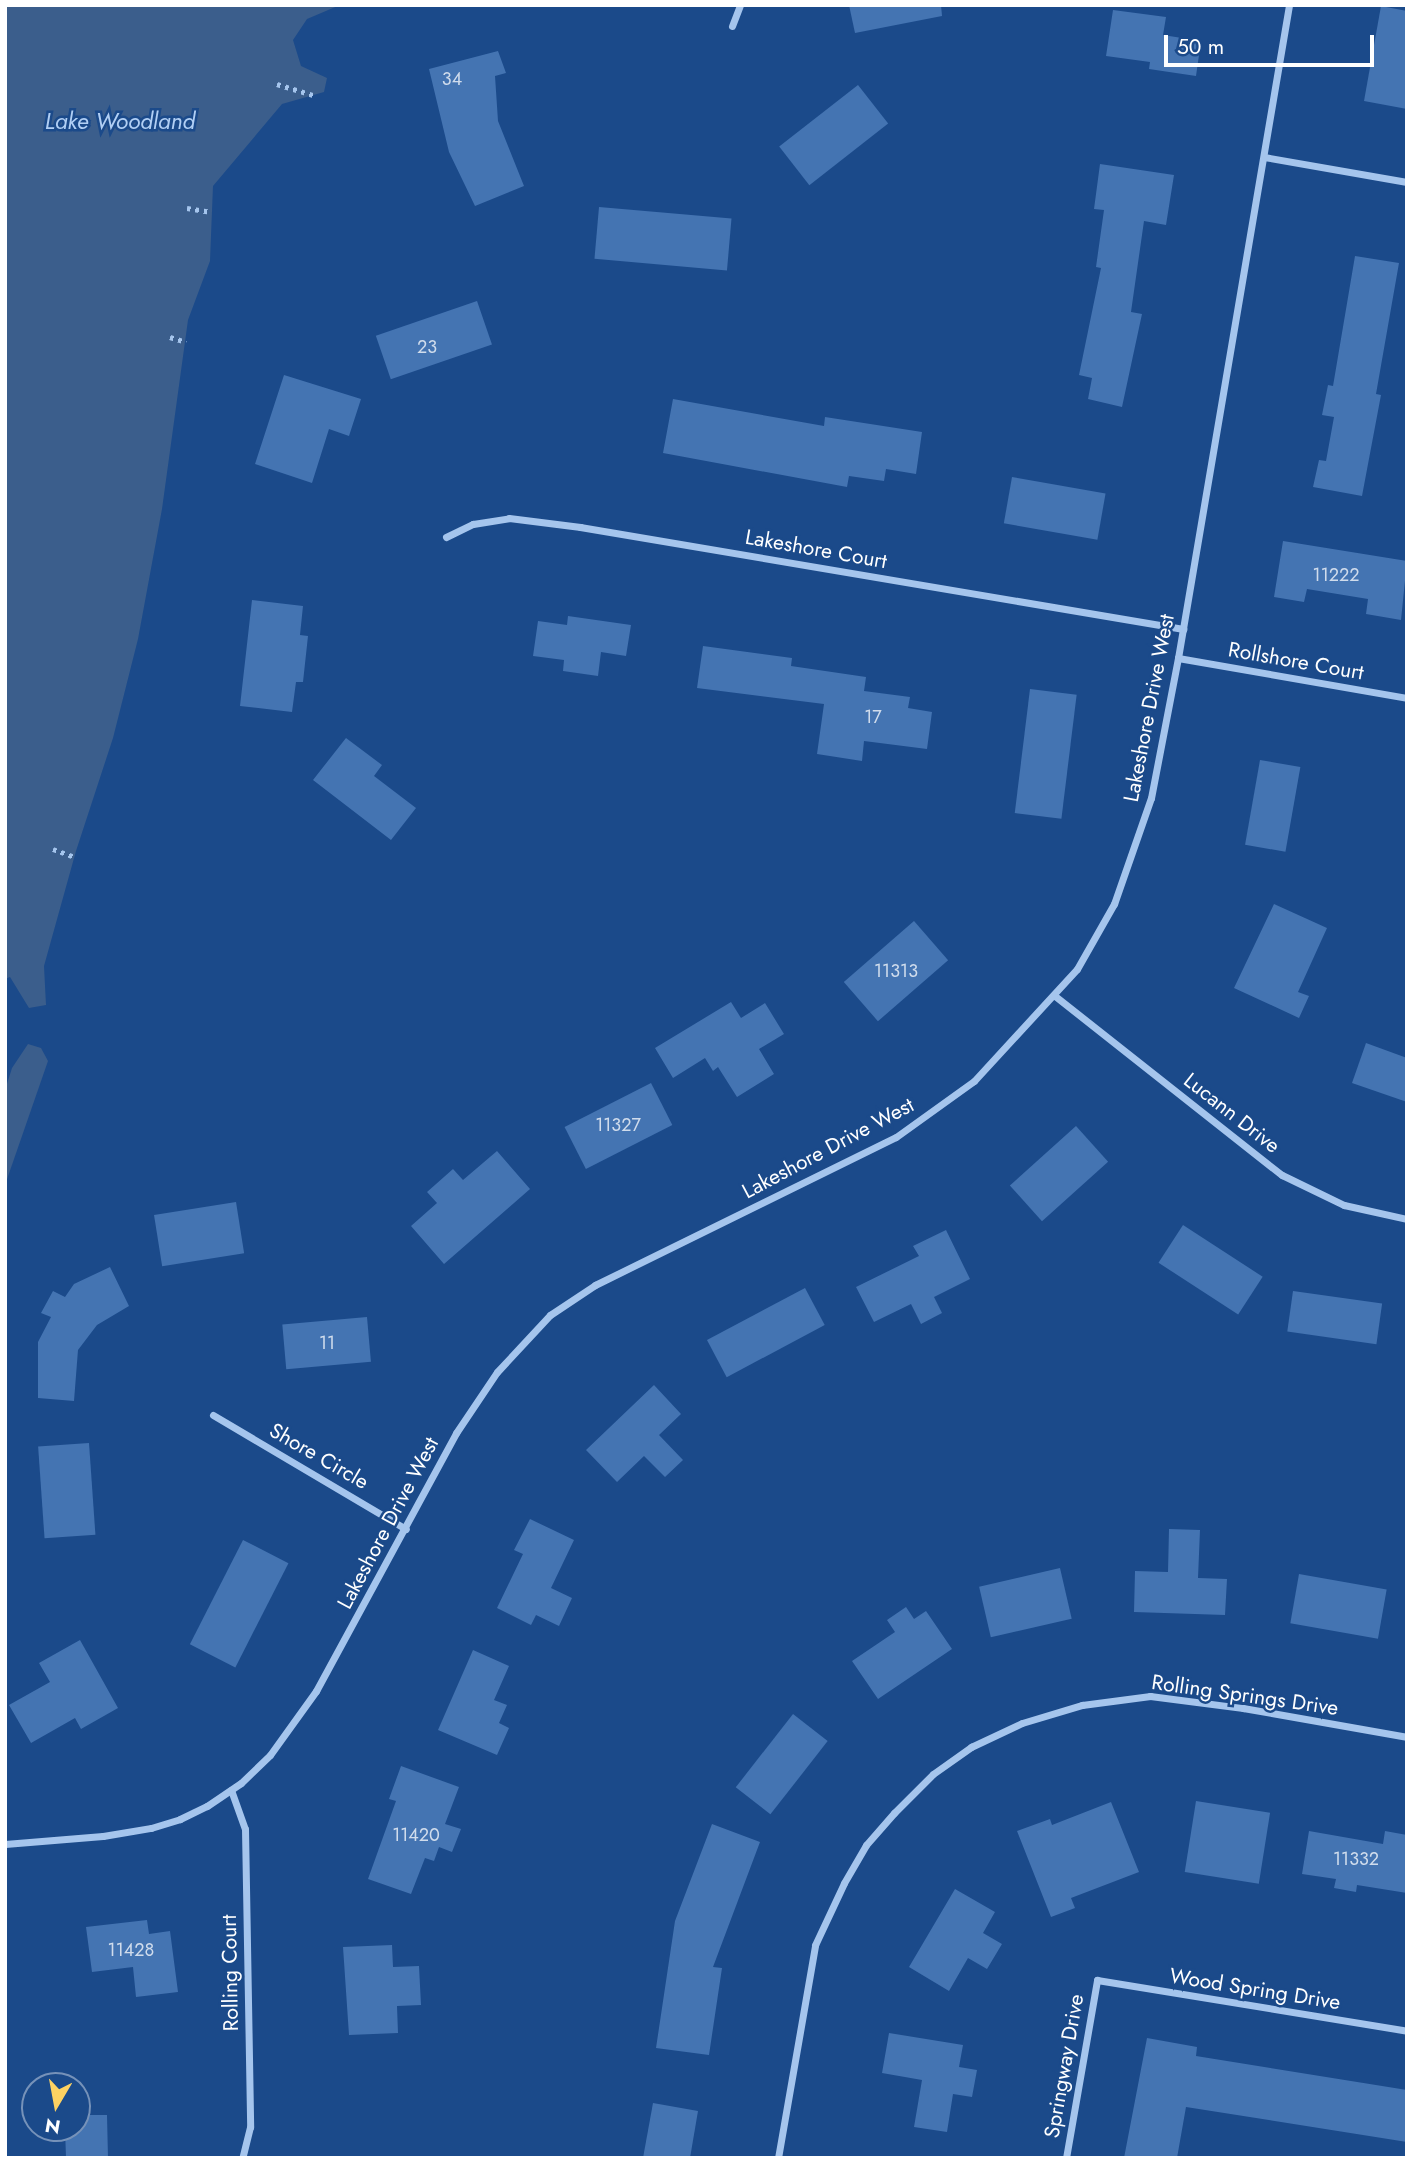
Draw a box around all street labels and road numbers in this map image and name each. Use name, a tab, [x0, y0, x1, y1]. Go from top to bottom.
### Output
street label: Lakeshore Court	[743, 524, 889, 574]
street label: Lakeshore Drive West	[1118, 612, 1180, 804]
street label: Rollshore Court	[1226, 637, 1366, 685]
street label: Lucann Drive	[1179, 1068, 1285, 1158]
street label: Lakeshore Drive West	[738, 1092, 918, 1204]
street label: Shore Circle	[265, 1417, 373, 1495]
street label: Lakeshore Drive West	[332, 1433, 444, 1613]
street label: Rolling Springs Drive	[1150, 1669, 1340, 1721]
street label: Rolling Court	[216, 1914, 244, 2032]
street label: Wood Spring Drive	[1168, 1963, 1342, 2015]
street label: Springway Drive	[1039, 1992, 1089, 2140]

